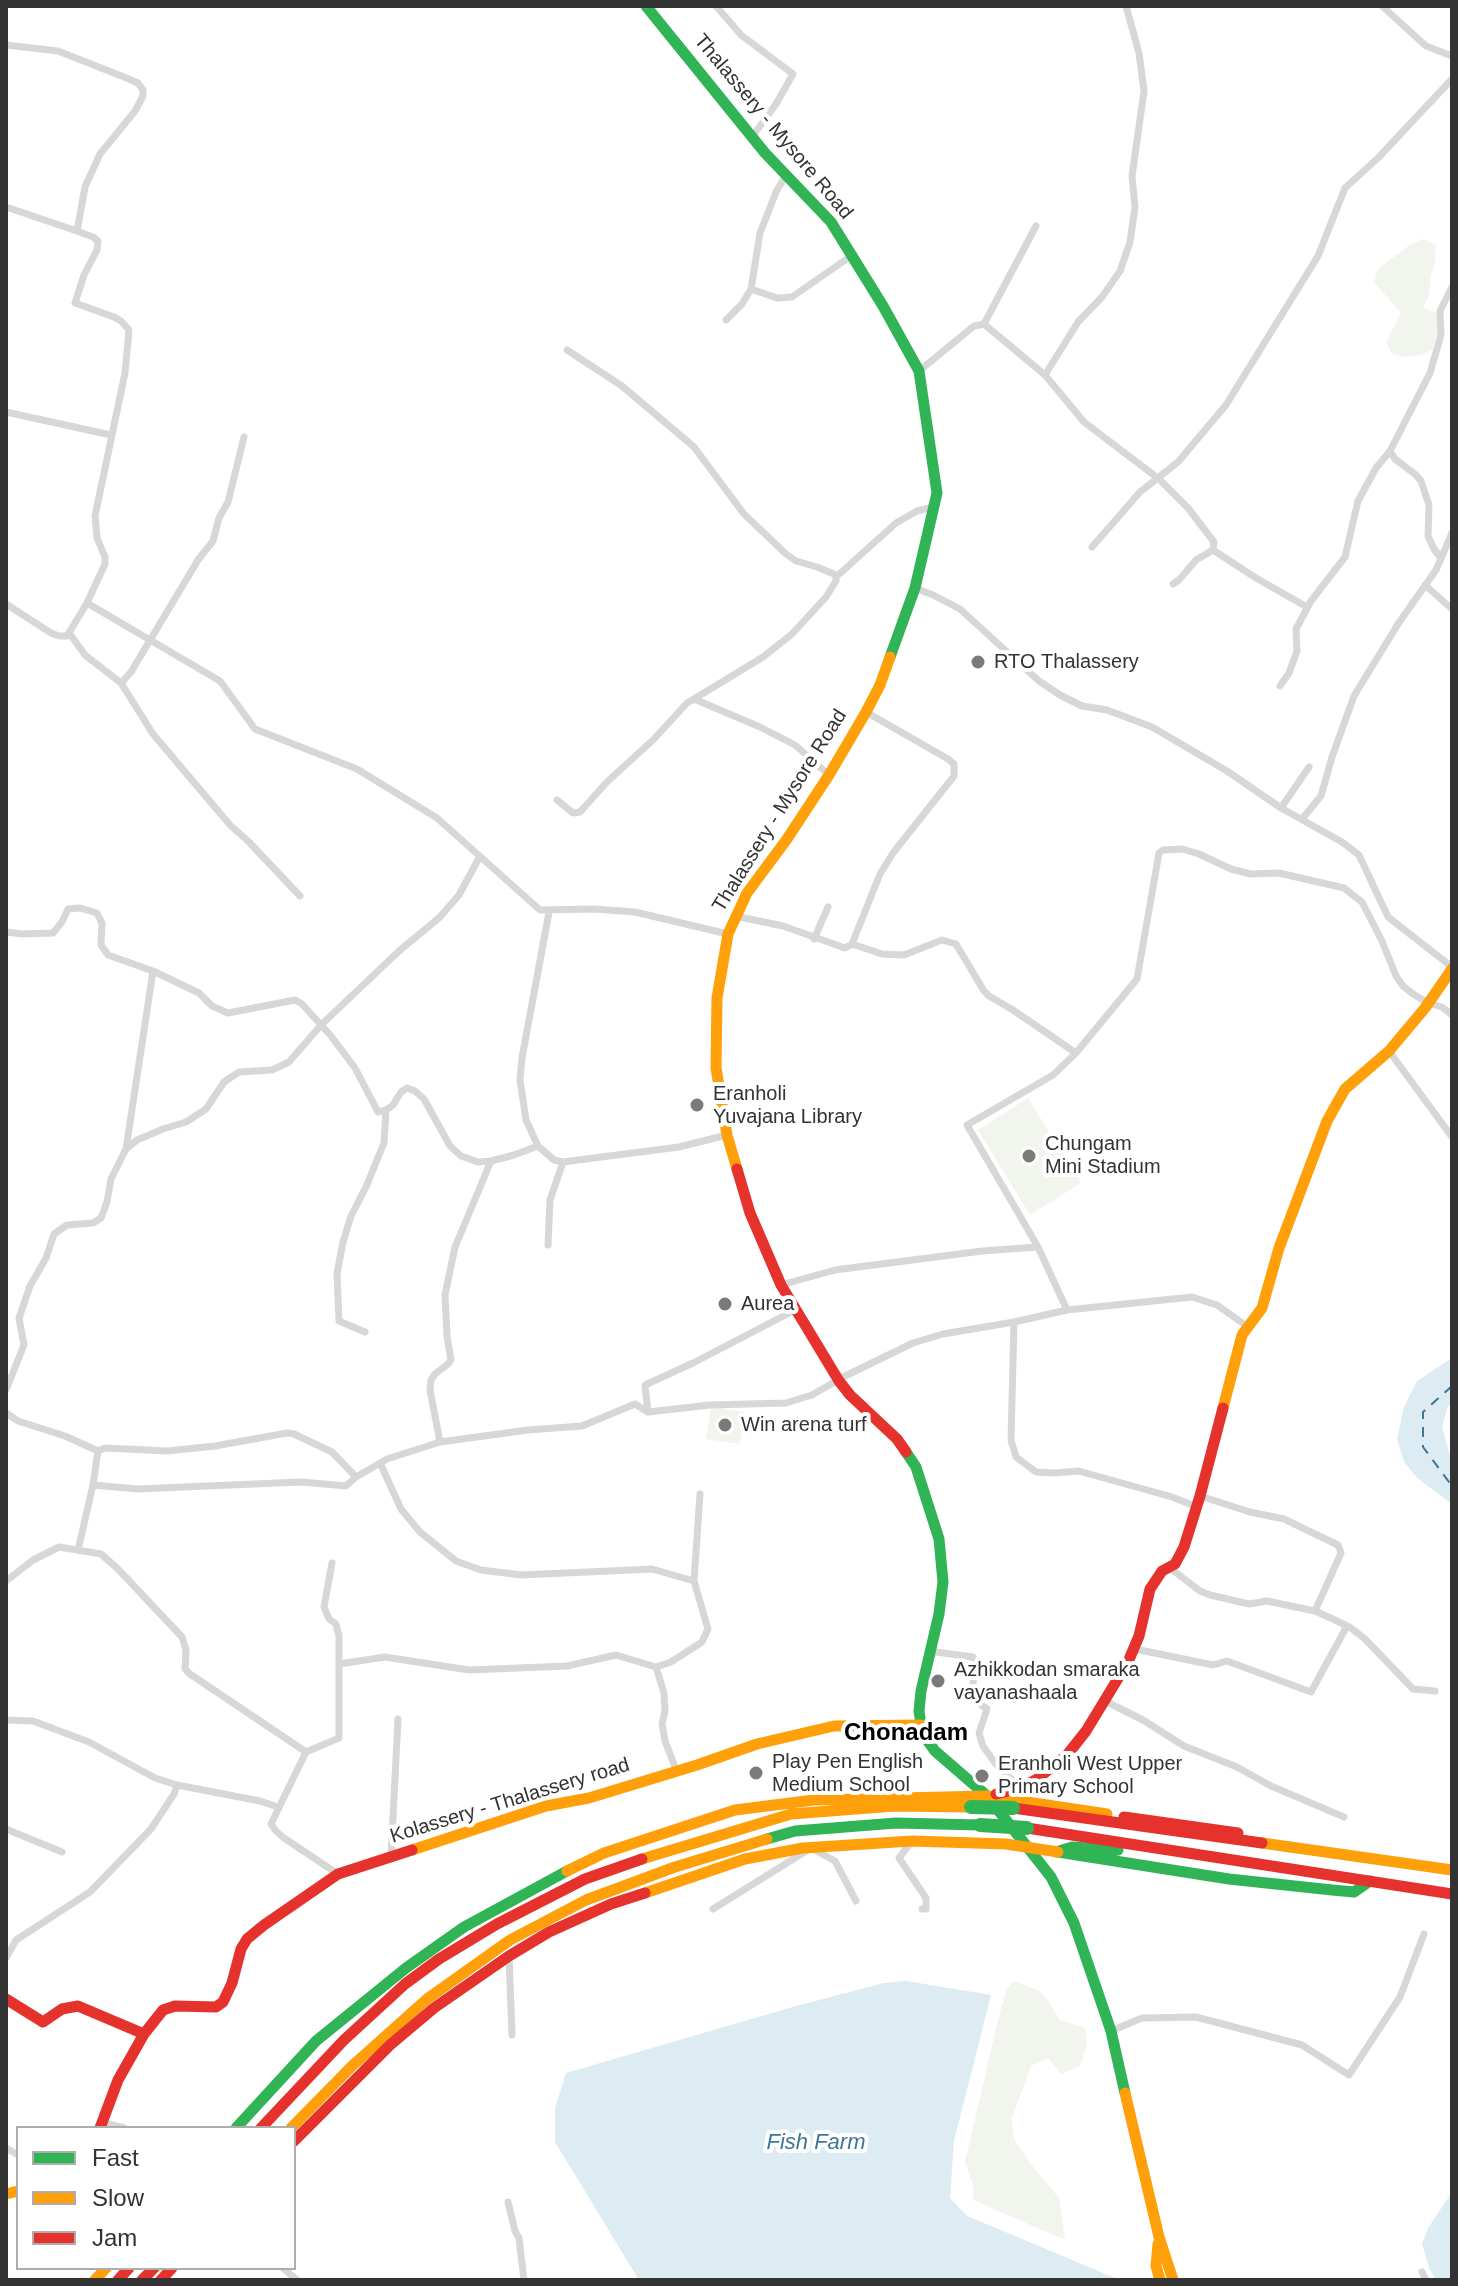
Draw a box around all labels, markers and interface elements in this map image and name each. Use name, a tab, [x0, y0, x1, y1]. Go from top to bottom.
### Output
street label: Thalassery - Mysore Road	[688, 29, 858, 225]
place label: RTO Thalassery	[994, 650, 1139, 674]
marker: RTO Thalassery	[969, 653, 987, 671]
street label: Thalassery - Mysore Road	[708, 705, 852, 917]
place label: Eranholi Yuvajana Library	[713, 1082, 862, 1129]
marker: Eranholi Yuvajana Library	[688, 1096, 706, 1114]
place label: Chungam Mini Stadium	[1045, 1132, 1161, 1179]
marker: Chungam Mini Stadium	[1020, 1147, 1038, 1165]
place label: Aurea	[741, 1292, 794, 1316]
marker: Aurea	[716, 1295, 734, 1313]
place label: Win arena turf	[741, 1413, 867, 1437]
marker: Win arena turf	[716, 1416, 734, 1434]
place label: Azhikkodan smaraka vayanashaala	[954, 1658, 1140, 1705]
marker: Azhikkodan smaraka vayanashaala	[929, 1672, 947, 1690]
district label: Chonadam	[844, 1719, 968, 1747]
place label: Play Pen English Medium School	[772, 1750, 923, 1797]
place label: Eranholi West Upper Primary School	[998, 1752, 1182, 1799]
street label: Kolassery - Thalassery road	[387, 1753, 633, 1849]
marker: Play Pen English Medium School	[747, 1764, 765, 1782]
marker: Eranholi West Upper Primary School	[973, 1767, 991, 1785]
legend	[16, 2126, 296, 2270]
water label: Fish Farm	[766, 2130, 866, 2156]
text: Fast	[92, 2144, 139, 2171]
text: Slow	[92, 2184, 144, 2211]
text: Jam	[92, 2224, 137, 2251]

